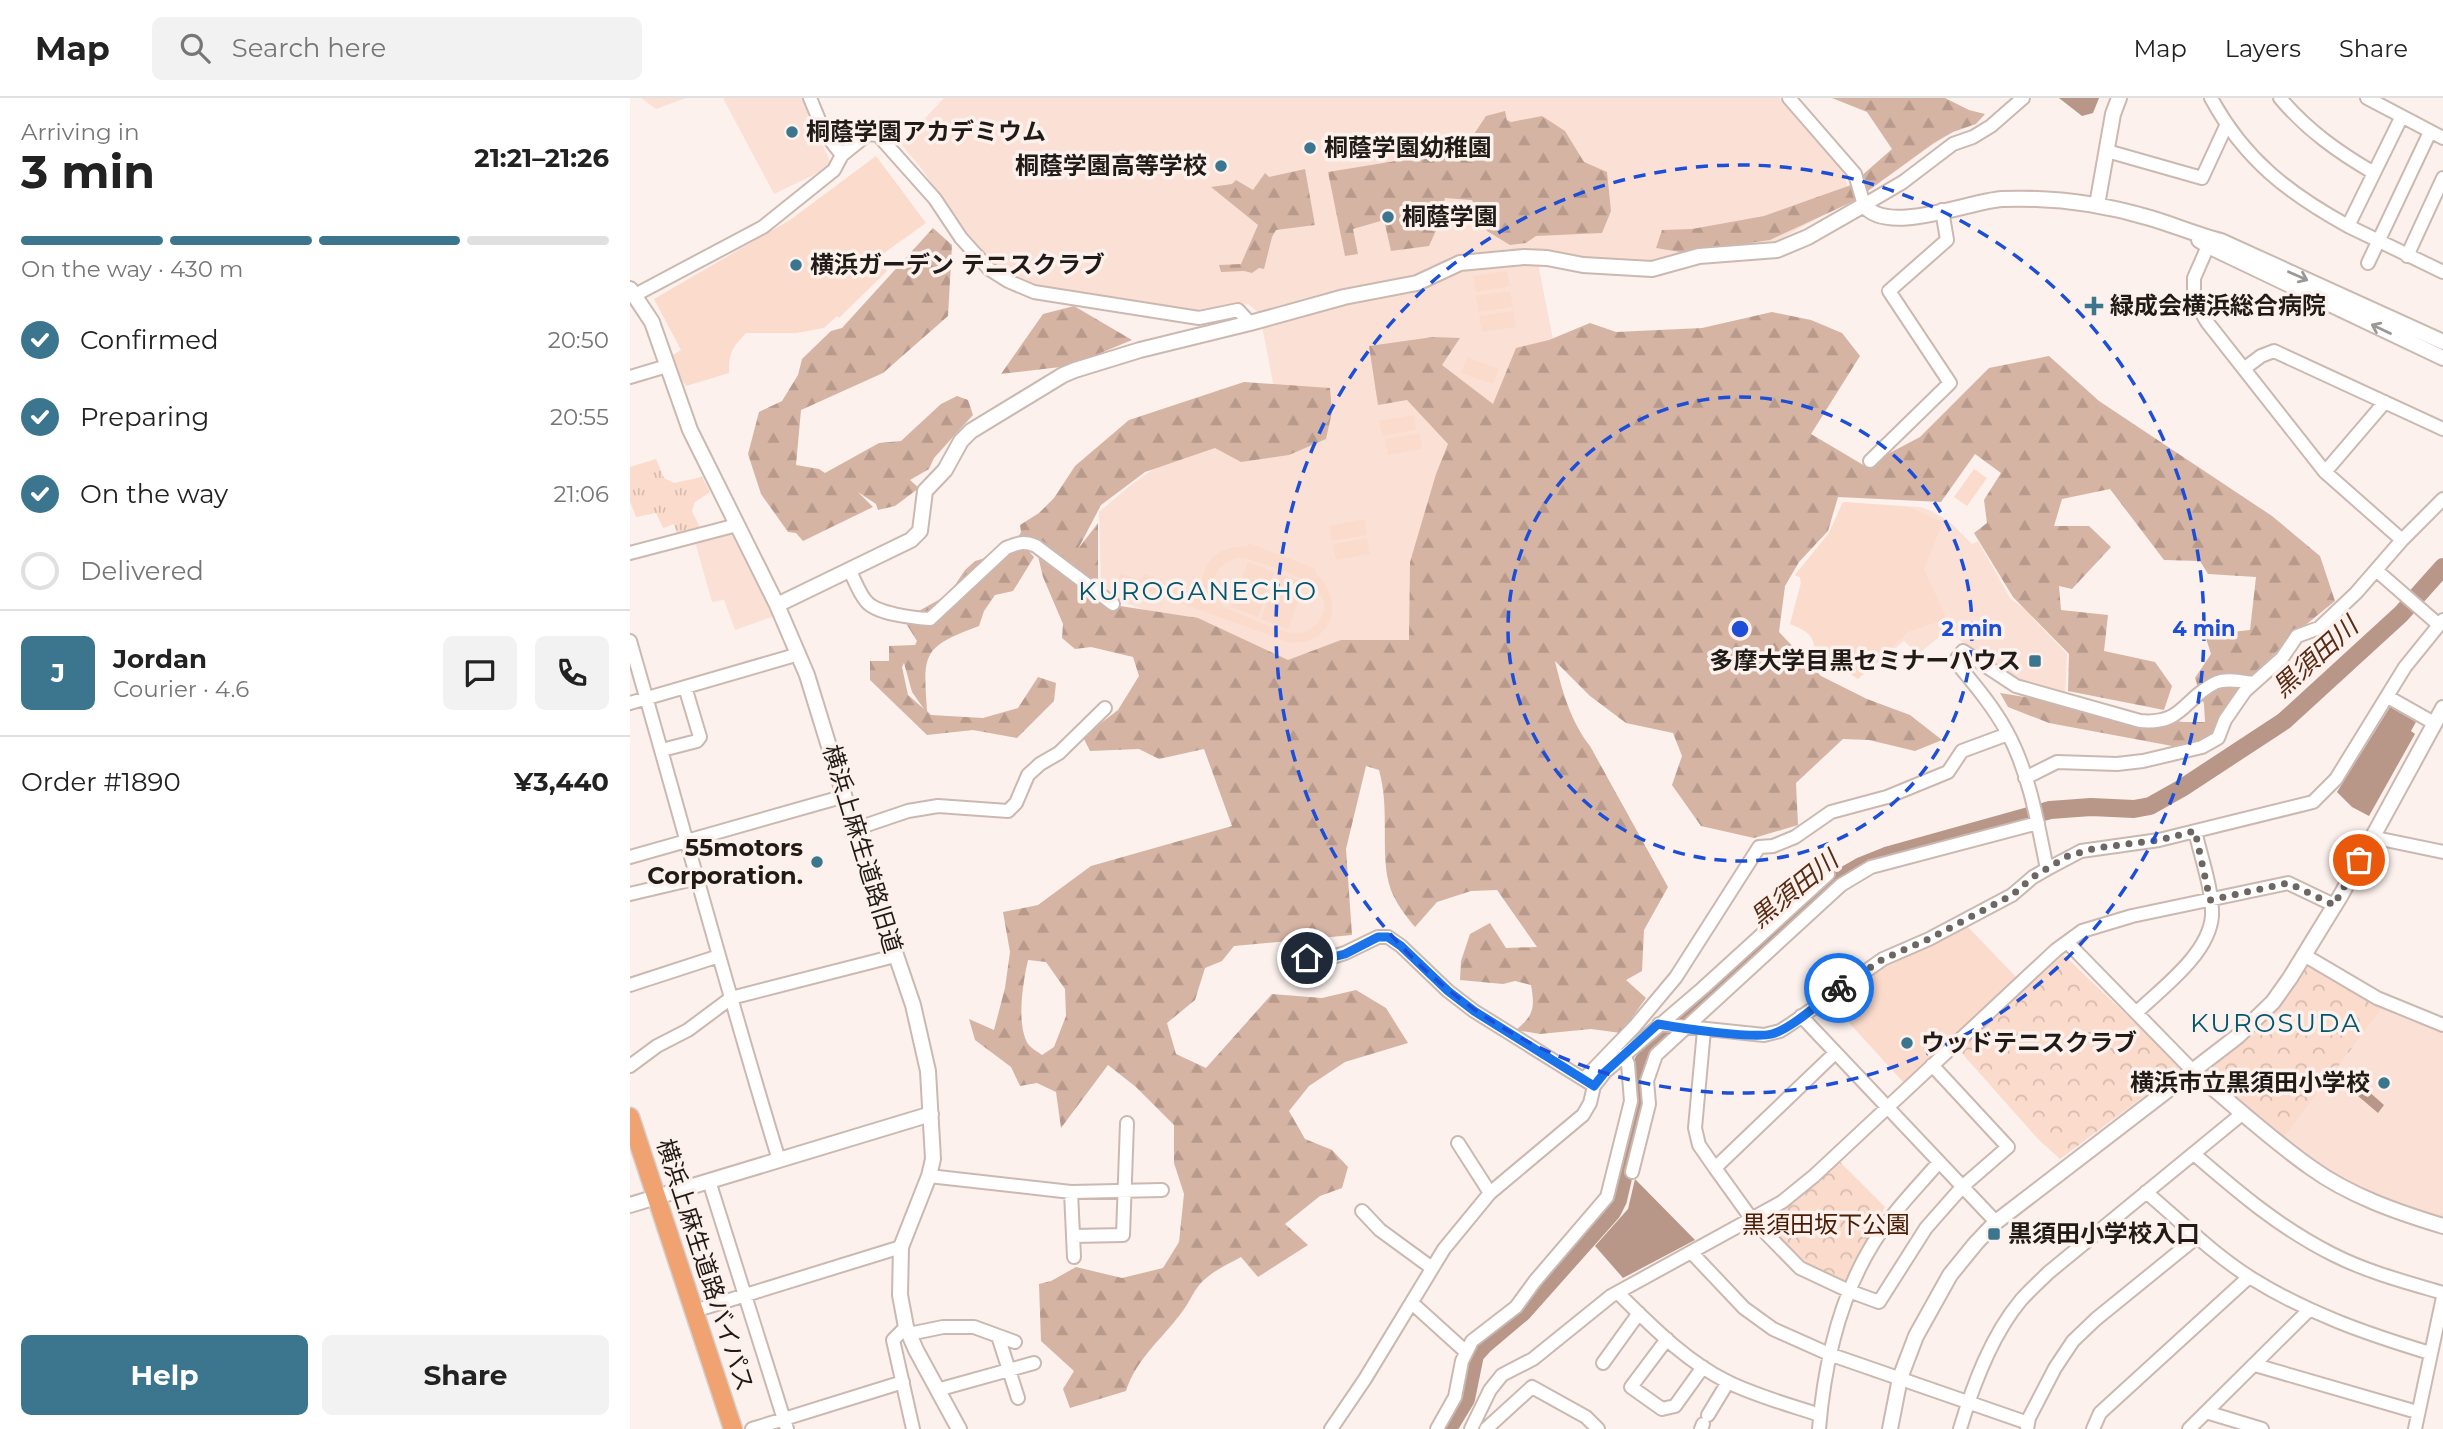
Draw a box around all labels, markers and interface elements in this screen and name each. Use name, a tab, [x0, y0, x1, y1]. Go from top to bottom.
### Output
search box	[152, 17, 642, 80]
text: Map	[35, 28, 110, 68]
icon: search	[176, 29, 214, 67]
text: Search here	[232, 32, 386, 64]
text: Map	[2133, 34, 2187, 63]
text: Layers	[2225, 34, 2301, 63]
text: Share	[2339, 34, 2408, 63]
place label: 桐蔭学園アカデミウム	[806, 117, 1046, 146]
text: Arriving in	[21, 118, 140, 146]
marker: 桐蔭学園アカデミウム	[784, 124, 800, 140]
place label: 桐蔭学園幼稚園	[1324, 133, 1492, 162]
marker: 桐蔭学園幼稚園	[1302, 140, 1318, 156]
text: 21:21–21:26	[474, 142, 609, 174]
text: 3 min	[21, 143, 155, 200]
place label: 桐蔭学園高等学校	[1015, 151, 1207, 180]
marker: 桐蔭学園高等学校	[1213, 158, 1229, 174]
place label: 桐蔭学園	[1402, 202, 1498, 231]
marker: 桐蔭学園	[1380, 209, 1396, 225]
place label: 横浜ガーデン テニスクラブ	[810, 250, 1105, 279]
text: On the way · 430 m	[21, 255, 243, 283]
marker: 横浜ガーデン テニスクラブ	[788, 257, 804, 273]
one-way arrow	[2287, 270, 2309, 283]
place label: 緑成会横浜総合病院	[2110, 291, 2326, 320]
marker: 緑成会横浜総合病院	[2084, 296, 2104, 316]
icon: check	[21, 321, 59, 359]
one-way arrow	[2371, 322, 2392, 335]
text: Confirmed	[80, 324, 219, 356]
text: 20:50	[548, 326, 609, 354]
icon: check	[21, 398, 59, 436]
text: Preparing	[80, 401, 209, 433]
text: 20:55	[550, 403, 609, 431]
icon: check	[21, 475, 59, 513]
text: On the way	[80, 478, 228, 510]
text: 21:06	[554, 480, 609, 508]
text: Delivered	[80, 555, 204, 587]
district label: KUROGANECHO	[1078, 575, 1318, 607]
water label: 黒須田川	[2266, 608, 2367, 704]
text: 2 min	[1941, 616, 2003, 641]
text: 4 min	[2172, 616, 2236, 641]
centre of rings	[1728, 617, 1752, 641]
button: chat	[443, 636, 517, 710]
button: phone	[535, 636, 609, 710]
text: Jordan	[113, 643, 207, 675]
place label: 多摩大学目黒セミナーハウス	[1709, 646, 2021, 675]
marker: 多摩大学目黒セミナーハウス	[2027, 653, 2043, 669]
text: J	[51, 657, 65, 689]
text: Courier · 4.6	[113, 675, 249, 703]
street label: 横浜上麻生道路旧道	[817, 741, 908, 956]
text: Order #1890	[21, 766, 181, 798]
text: ¥3,440	[514, 766, 609, 798]
pin	[2329, 830, 2389, 890]
place label: 55motors Corporation.	[647, 833, 803, 890]
icon: bag	[2340, 841, 2378, 879]
water label: 黒須田川	[1744, 842, 1847, 934]
marker: 55motors Corporation.	[809, 854, 825, 870]
pin	[1277, 928, 1337, 988]
icon: home	[1288, 939, 1326, 977]
courier	[1804, 953, 1874, 1023]
icon: bike	[1820, 969, 1858, 1007]
district label: KUROSUDA	[2190, 1007, 2362, 1039]
place label: ウッドテニスクラブ	[1921, 1028, 2137, 1057]
marker: ウッドテニスクラブ	[1899, 1035, 1915, 1051]
place label: 横浜市立黒須田小学校	[2130, 1068, 2370, 1097]
marker: 横浜市立黒須田小学校	[2376, 1075, 2392, 1091]
street label: 横浜上麻生道路バイパス	[651, 1135, 760, 1395]
park label: 黒須田坂下公園	[1742, 1210, 1910, 1239]
place label: 黒須田小学校入口	[2008, 1219, 2200, 1248]
marker: 黒須田小学校入口	[1986, 1226, 2002, 1242]
button: Help	[21, 1335, 308, 1415]
button: Share	[322, 1335, 609, 1415]

